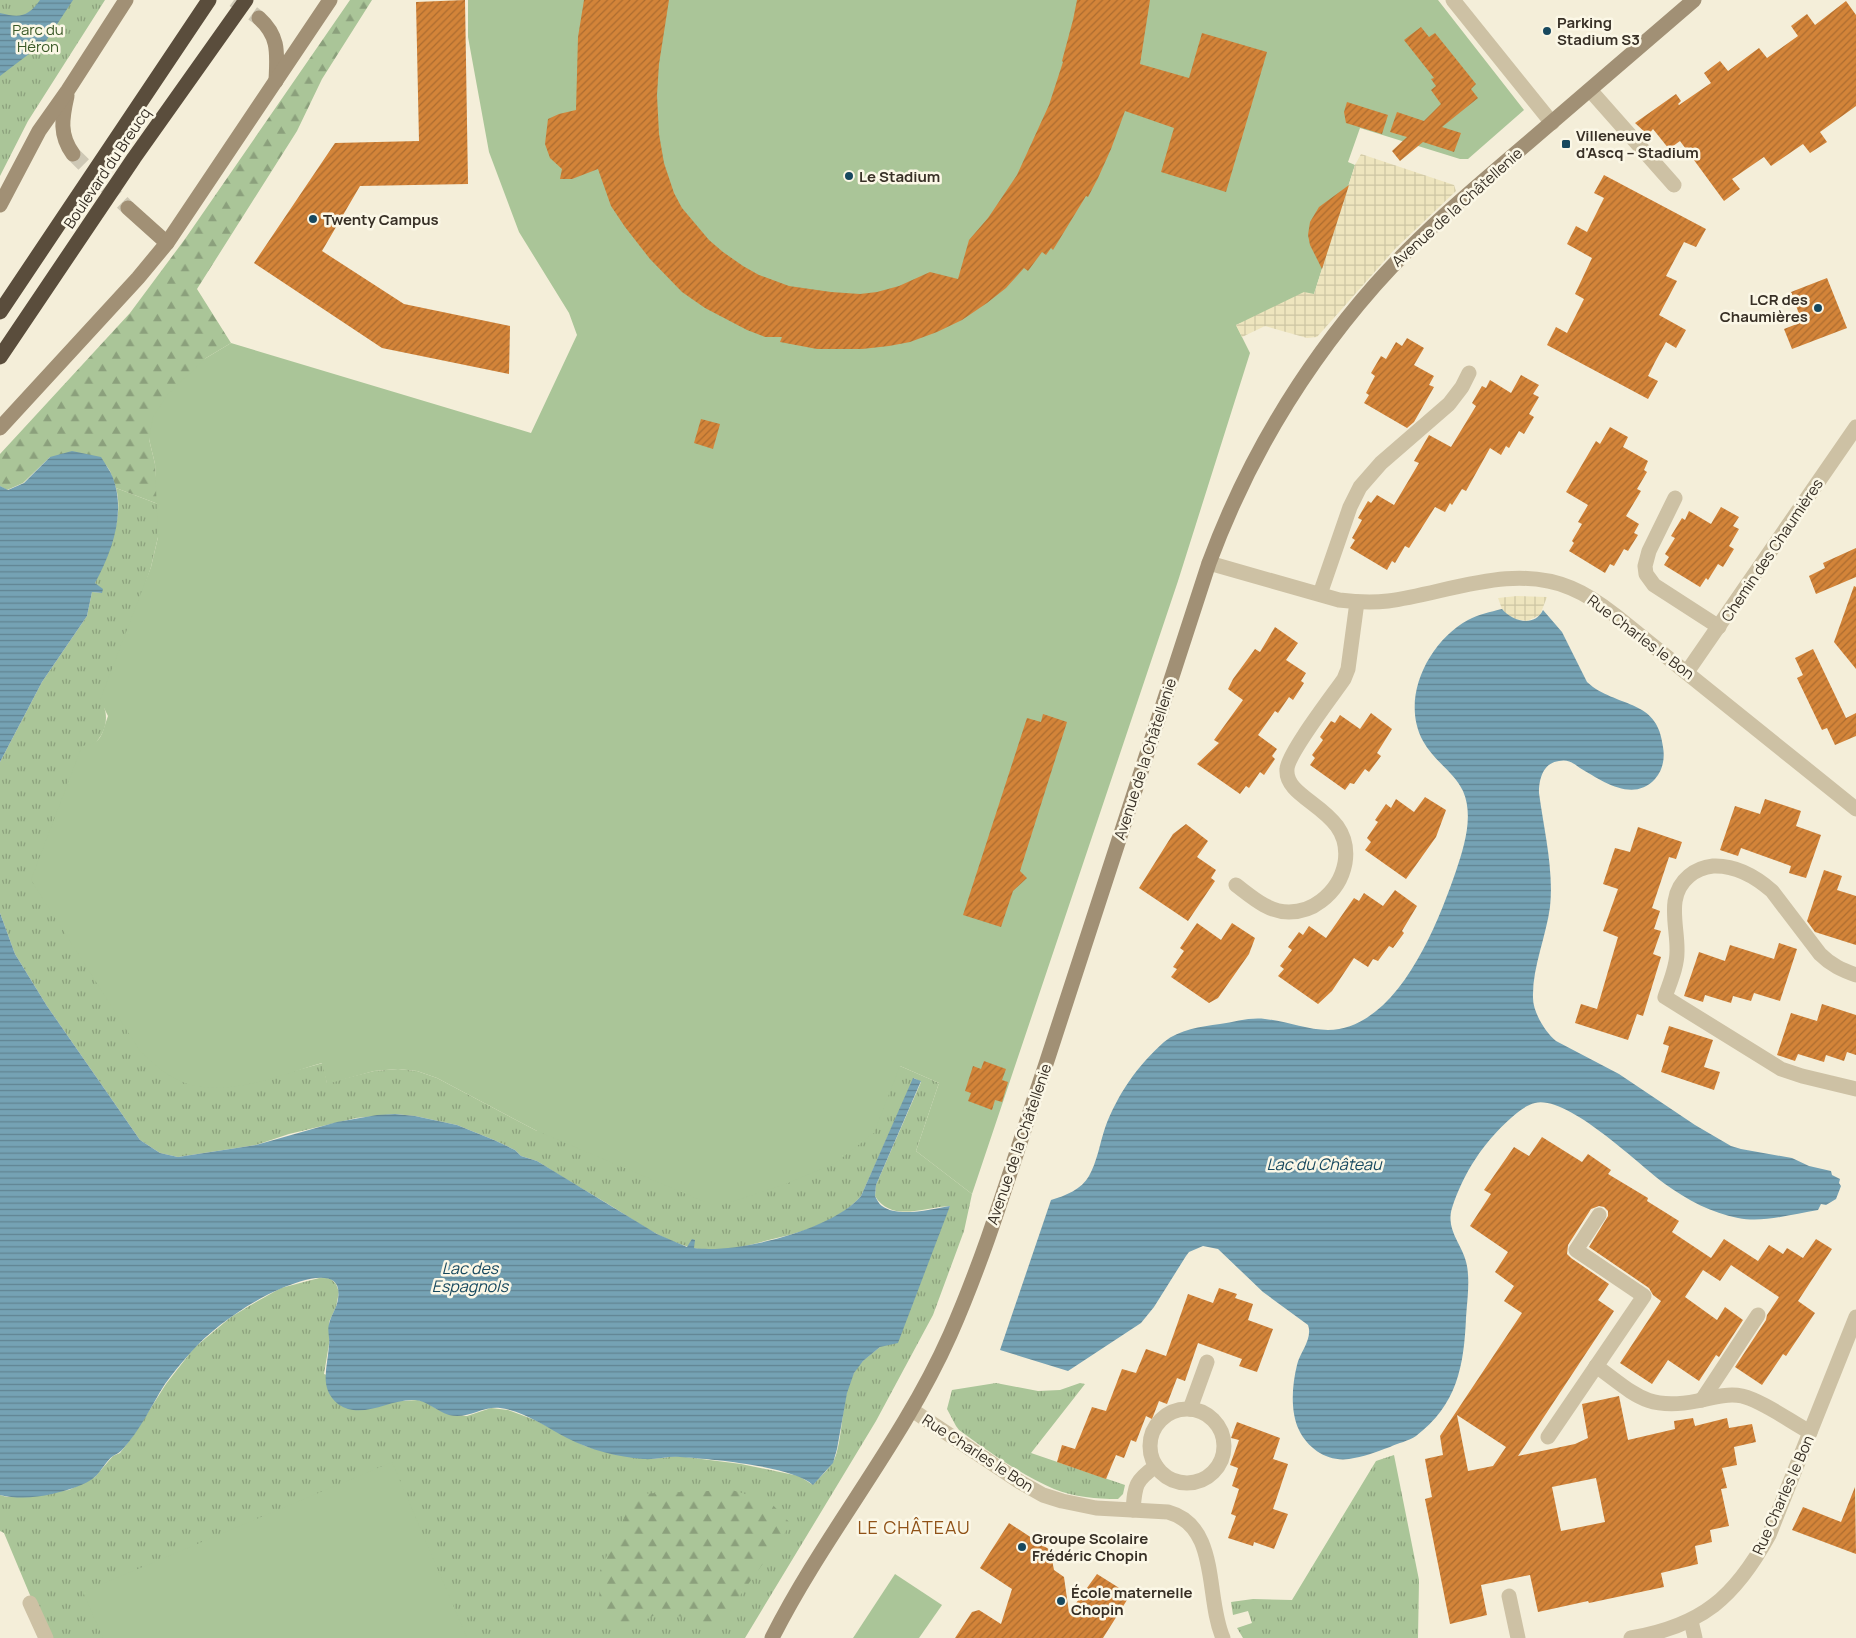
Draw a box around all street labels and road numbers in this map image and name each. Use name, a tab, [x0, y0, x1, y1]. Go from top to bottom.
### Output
street label: Boulevard du Breucq	[59, 103, 155, 233]
street label: Avenue de la Châtellenie	[1387, 142, 1527, 271]
street label: Chemin des Chaumières	[1716, 474, 1828, 626]
street label: Rue Charles le Bon	[1583, 590, 1699, 684]
street label: Avenue de la Châtellenie	[1109, 675, 1181, 843]
street label: Avenue de la Châtellenie	[982, 1060, 1057, 1227]
street label: Rue Charles le Bon	[918, 1409, 1038, 1497]
street label: Rue Charles le Bon	[1747, 1432, 1819, 1558]

